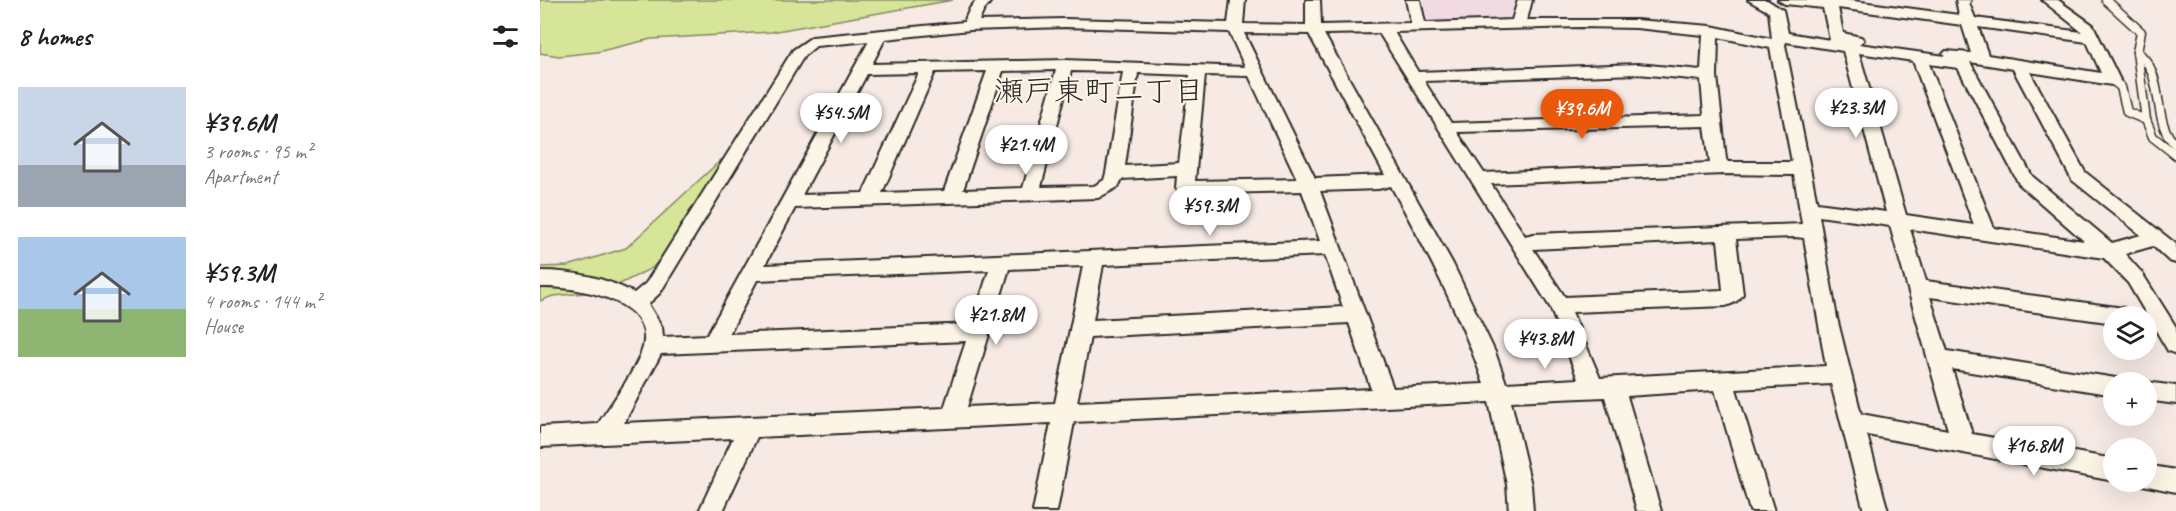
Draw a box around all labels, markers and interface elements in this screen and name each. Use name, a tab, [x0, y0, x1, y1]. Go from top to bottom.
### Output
text: 8 homes	[18, 20, 91, 53]
icon: filters	[489, 20, 522, 53]
district label: 瀬戸東町二丁目	[994, 72, 1204, 110]
pin: ¥23.3M	[1807, 88, 1905, 139]
pin: ¥39.6M	[1533, 89, 1631, 140]
pin: ¥54.5M	[792, 93, 890, 144]
text: ¥23.3M	[1829, 95, 1883, 120]
text: ¥39.6M	[1555, 96, 1609, 121]
text: ¥54.5M	[814, 100, 868, 125]
text: ¥39.6M	[204, 106, 275, 139]
icon: home	[66, 111, 138, 183]
pin: ¥21.4M	[977, 125, 1075, 176]
text: ¥21.4M	[999, 132, 1053, 157]
text: 3 rooms · 95 m²	[204, 139, 312, 164]
text: Apartment	[204, 164, 277, 189]
pin: ¥59.3M	[1161, 186, 1259, 237]
text: ¥59.3M	[1183, 193, 1237, 218]
text: ¥59.3M	[204, 256, 274, 289]
icon: home	[66, 261, 138, 333]
text: 4 rooms · 144 m²	[204, 289, 321, 314]
pin: ¥21.8M	[947, 295, 1045, 346]
text: ¥21.8M	[969, 302, 1023, 327]
map controls	[2103, 306, 2157, 492]
button: layers	[2103, 306, 2157, 360]
text: House	[204, 314, 243, 339]
pin: ¥43.8M	[1496, 319, 1594, 370]
text: ¥43.8M	[1518, 326, 1572, 351]
button: +	[2103, 372, 2157, 426]
pin: ¥16.8M	[1985, 426, 2083, 477]
text: ¥16.8M	[2007, 433, 2061, 458]
button: −	[2103, 438, 2157, 492]

